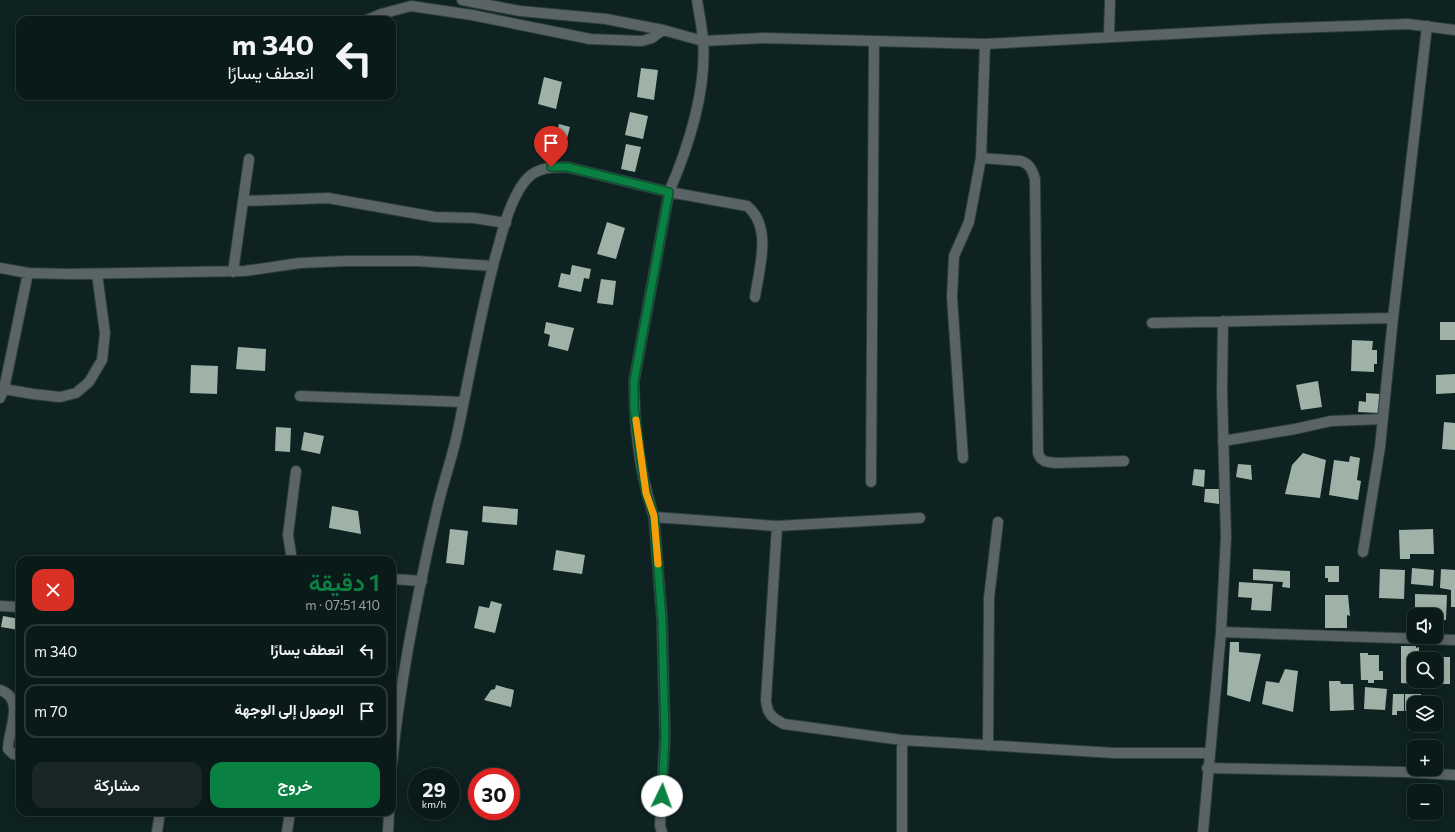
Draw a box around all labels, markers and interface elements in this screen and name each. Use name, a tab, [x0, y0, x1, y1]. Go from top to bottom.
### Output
text: 340 m	[232, 27, 314, 61]
icon: left	[328, 32, 380, 84]
text: انعطف يسارًا	[227, 61, 314, 83]
pin	[534, 126, 568, 167]
icon: arrive	[540, 132, 562, 154]
text: 1 دقيقة	[308, 567, 380, 596]
button: close	[32, 569, 74, 611]
text: 410 m · 07:51	[305, 597, 380, 613]
map controls	[1407, 608, 1443, 820]
button: sound	[1407, 608, 1443, 644]
text: انعطف يسارًا	[270, 640, 344, 658]
icon: left	[356, 640, 378, 662]
text: 340 m	[34, 642, 77, 660]
button: search	[1407, 652, 1443, 688]
button: layers	[1407, 696, 1443, 732]
text: الوصول إلى الوجهة	[235, 700, 344, 718]
icon: arrive	[356, 700, 378, 722]
text: 70 m	[34, 702, 68, 720]
button: +	[1407, 740, 1443, 776]
button: مشاركة	[32, 762, 202, 808]
button: خروج	[210, 762, 380, 808]
speed limit sign: 30	[468, 768, 520, 820]
position arrow	[641, 775, 683, 817]
text: 29	[422, 777, 446, 801]
button: −	[1407, 784, 1443, 820]
text: km/h	[422, 798, 446, 810]

